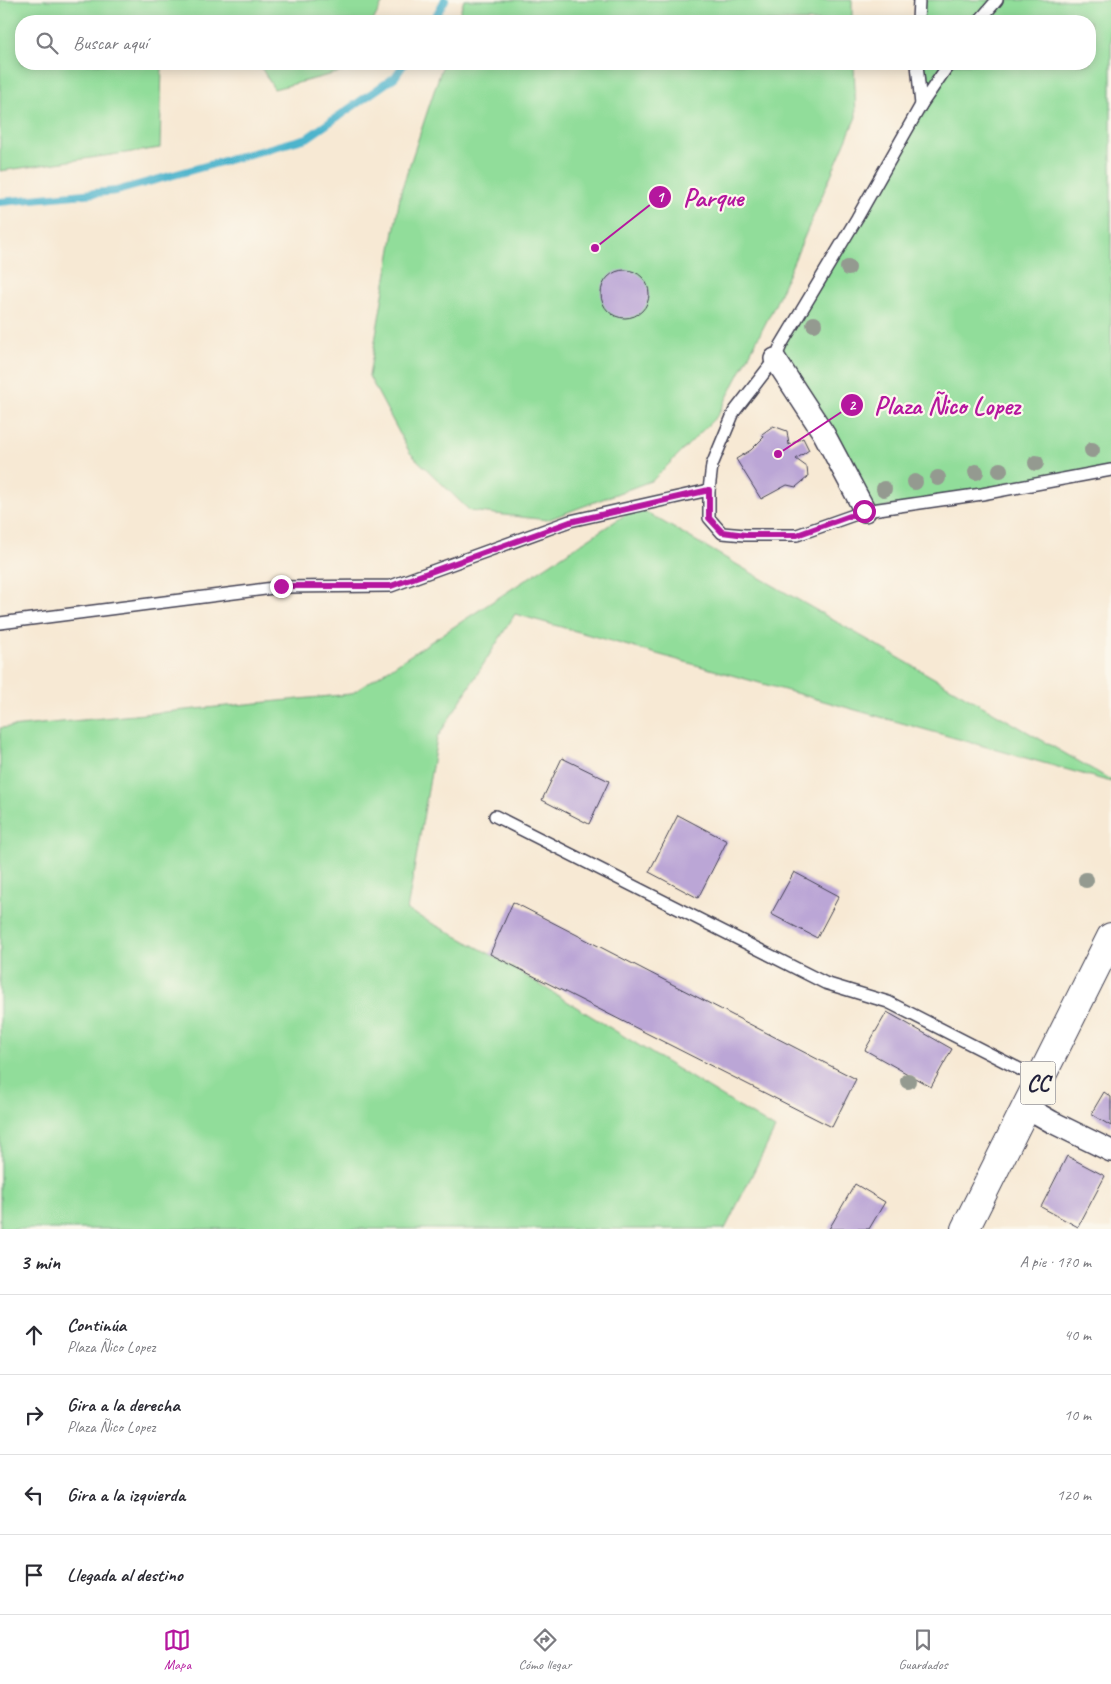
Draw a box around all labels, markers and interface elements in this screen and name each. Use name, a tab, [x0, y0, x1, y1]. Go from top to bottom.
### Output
search box	[15, 15, 1096, 70]
icon: search	[33, 29, 61, 57]
text: Buscar aquí	[73, 31, 147, 55]
callout: Parque	[648, 176, 753, 217]
text: Parque	[683, 181, 745, 214]
text: 1	[657, 188, 666, 207]
callout: Plaza Ñico Lopez	[839, 384, 1030, 425]
text: Plaza Ñico Lopez	[874, 389, 1022, 422]
text: 2	[849, 396, 857, 415]
route start	[853, 500, 876, 523]
route end	[270, 575, 293, 598]
road number: CC	[1020, 1062, 1056, 1104]
text: 3 min	[20, 1249, 60, 1275]
text: A pie · 170 m	[1020, 1252, 1091, 1272]
text: Continúa	[67, 1313, 126, 1337]
icon: ahead	[20, 1321, 48, 1349]
text: 40 m	[1064, 1325, 1091, 1345]
text: Plaza Ñico Lopez	[67, 1337, 156, 1357]
text: Gira a la derecha	[67, 1393, 180, 1417]
icon: right	[20, 1401, 48, 1429]
text: 10 m	[1064, 1405, 1091, 1425]
text: Plaza Ñico Lopez	[67, 1417, 156, 1437]
icon: left	[20, 1481, 48, 1509]
text: Gira a la izquierda	[67, 1483, 185, 1507]
text: 120 m	[1057, 1485, 1091, 1505]
icon: arrive	[20, 1561, 48, 1589]
text: Llegada al destino	[67, 1563, 183, 1587]
tab: Mapa	[163, 1626, 191, 1673]
tab: Cómo llegar	[518, 1626, 571, 1673]
tab: Guardados	[898, 1626, 948, 1673]

